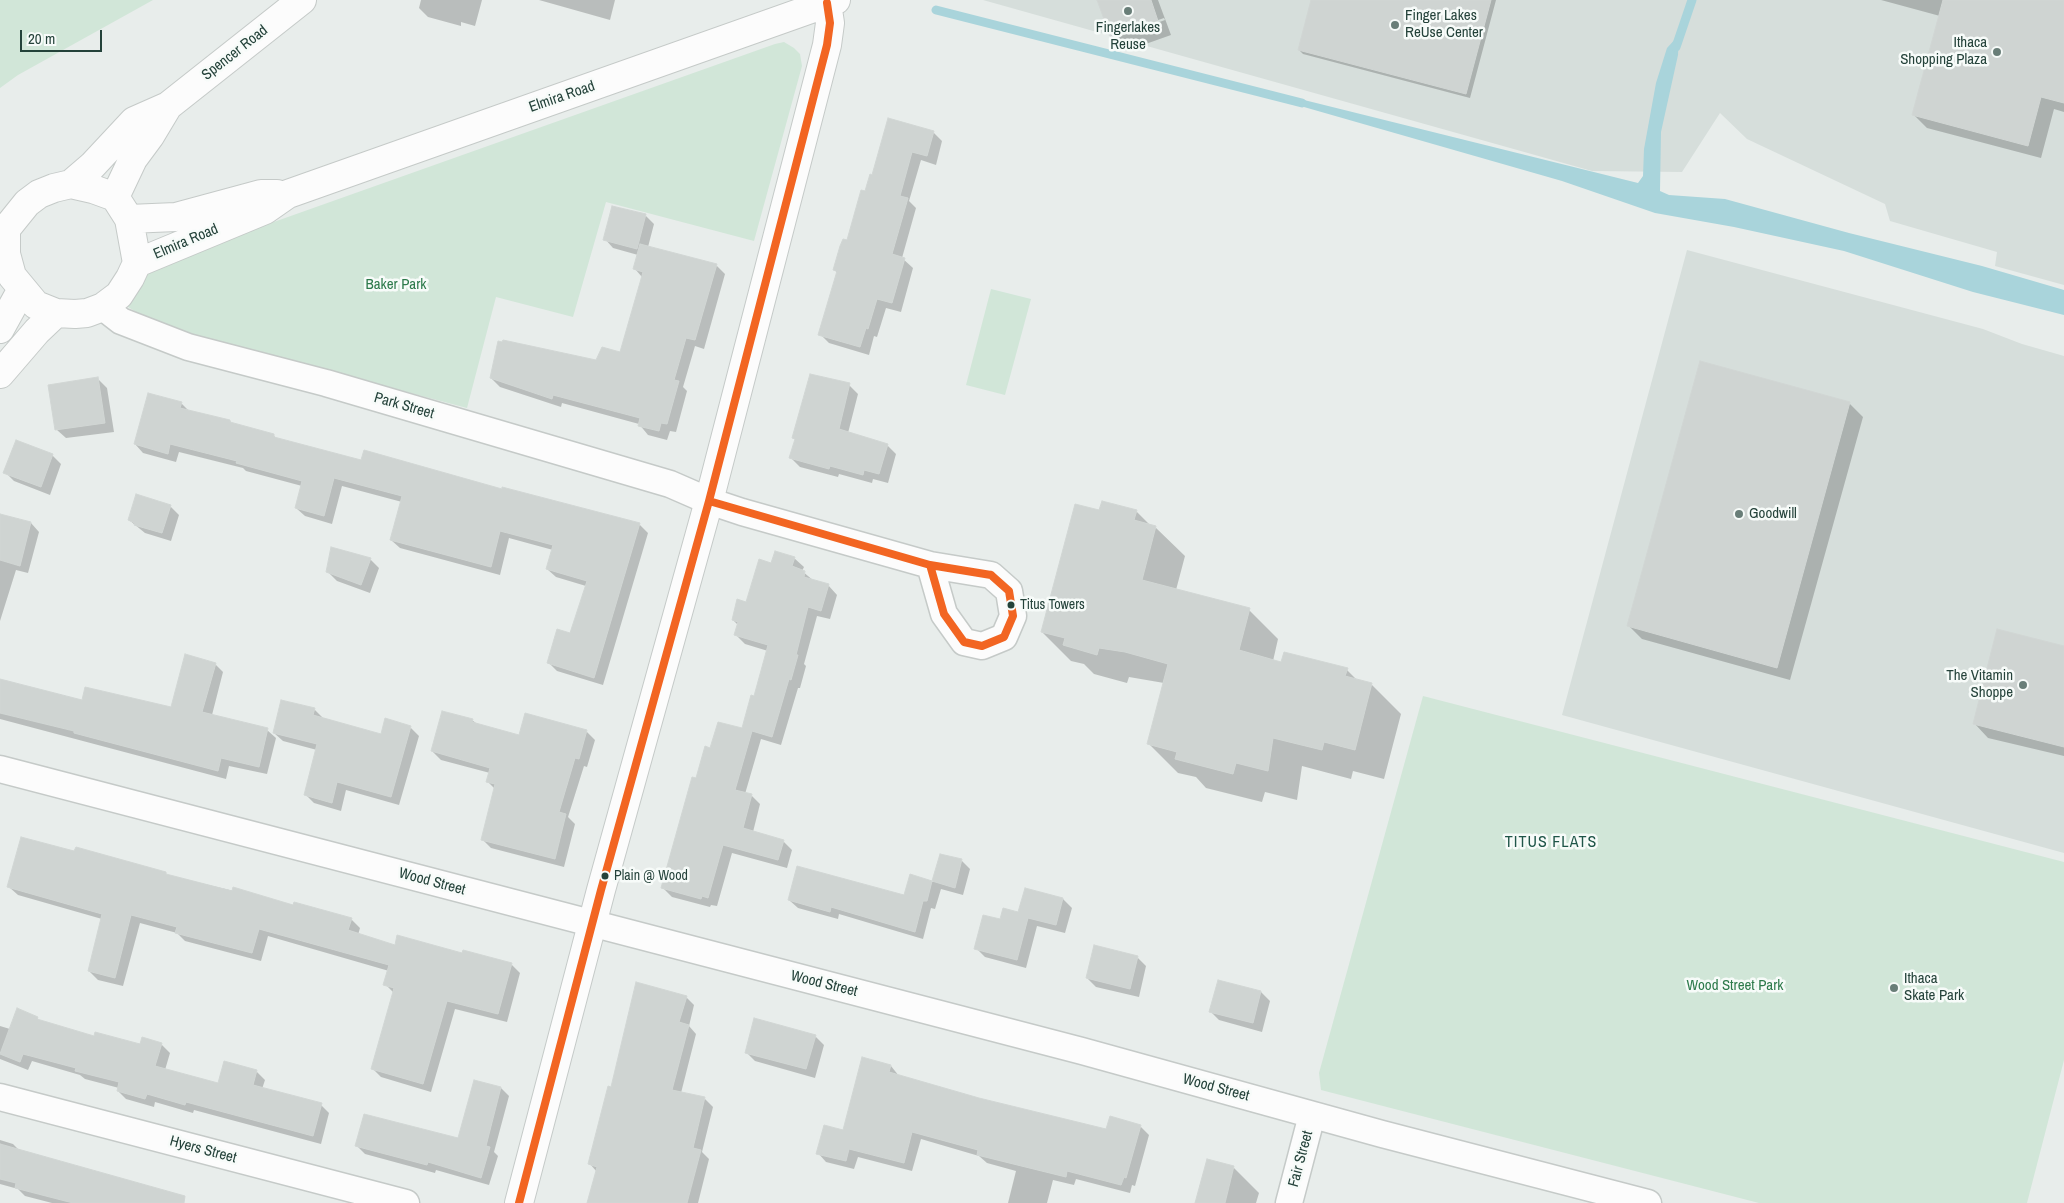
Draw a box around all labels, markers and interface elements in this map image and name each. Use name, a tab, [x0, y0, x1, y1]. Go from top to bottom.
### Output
marker: Fingerlakes Reuse	[1122, 5, 1134, 17]
place label: Finger Lakes ReUse Center	[1405, 7, 1483, 42]
place label: Fingerlakes Reuse	[1096, 19, 1160, 54]
marker: Finger Lakes ReUse Center	[1389, 19, 1401, 31]
scale bar	[22, 20, 105, 52]
street label: Spencer Road	[198, 22, 272, 84]
text: 20 m	[28, 28, 55, 49]
place label: Ithaca Shopping Plaza	[1900, 34, 1987, 69]
marker: Ithaca Shopping Plaza	[1991, 46, 2003, 58]
street label: Elmira Road	[527, 77, 597, 117]
street label: Elmira Road	[151, 220, 221, 264]
park label: Baker Park	[366, 276, 426, 294]
street label: Park Street	[372, 389, 436, 423]
place label: Goodwill	[1749, 505, 1797, 523]
marker: Goodwill	[1733, 508, 1745, 520]
place label: Titus Towers	[1020, 597, 1085, 613]
marker: Titus Towers	[1006, 600, 1016, 610]
place label: The Vitamin Shoppe	[1946, 667, 2013, 702]
marker: The Vitamin Shoppe	[2017, 679, 2029, 691]
district label: TITUS FLATS	[1503, 833, 1599, 853]
street label: Wood Street	[397, 864, 467, 900]
place label: Plain @ Wood	[614, 868, 688, 884]
marker: Plain @ Wood	[600, 871, 610, 881]
street label: Wood Street	[789, 967, 859, 1001]
place label: Ithaca Skate Park	[1904, 970, 1964, 1005]
park label: Wood Street Park	[1687, 977, 1783, 995]
marker: Ithaca Skate Park	[1888, 982, 1900, 994]
street label: Wood Street	[1181, 1070, 1251, 1106]
street label: Fair Street	[1285, 1129, 1317, 1189]
street label: Hyers Street	[168, 1132, 238, 1168]

